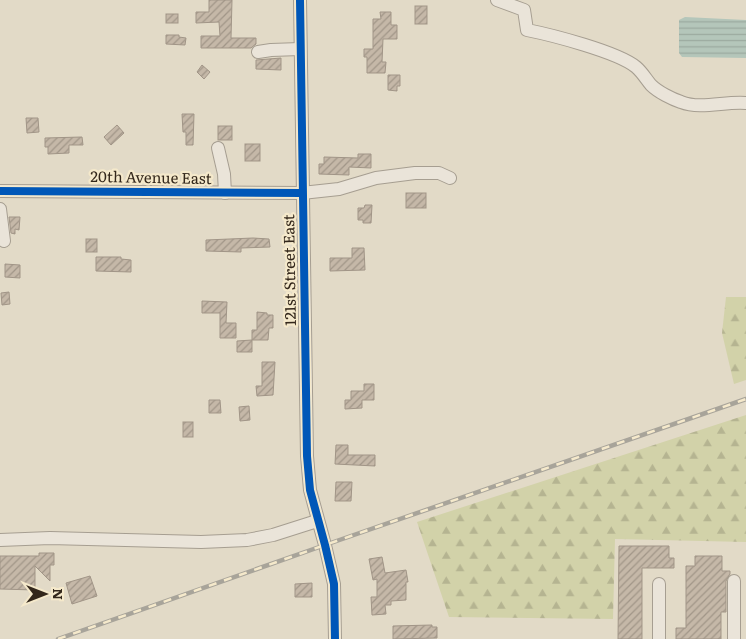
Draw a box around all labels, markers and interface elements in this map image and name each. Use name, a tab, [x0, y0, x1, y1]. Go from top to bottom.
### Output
street label: 20th Avenue East	[90, 164, 212, 189]
street label: 121st Street East	[276, 214, 301, 326]
north arrow	[20, 569, 70, 619]
text: N	[49, 588, 69, 600]

